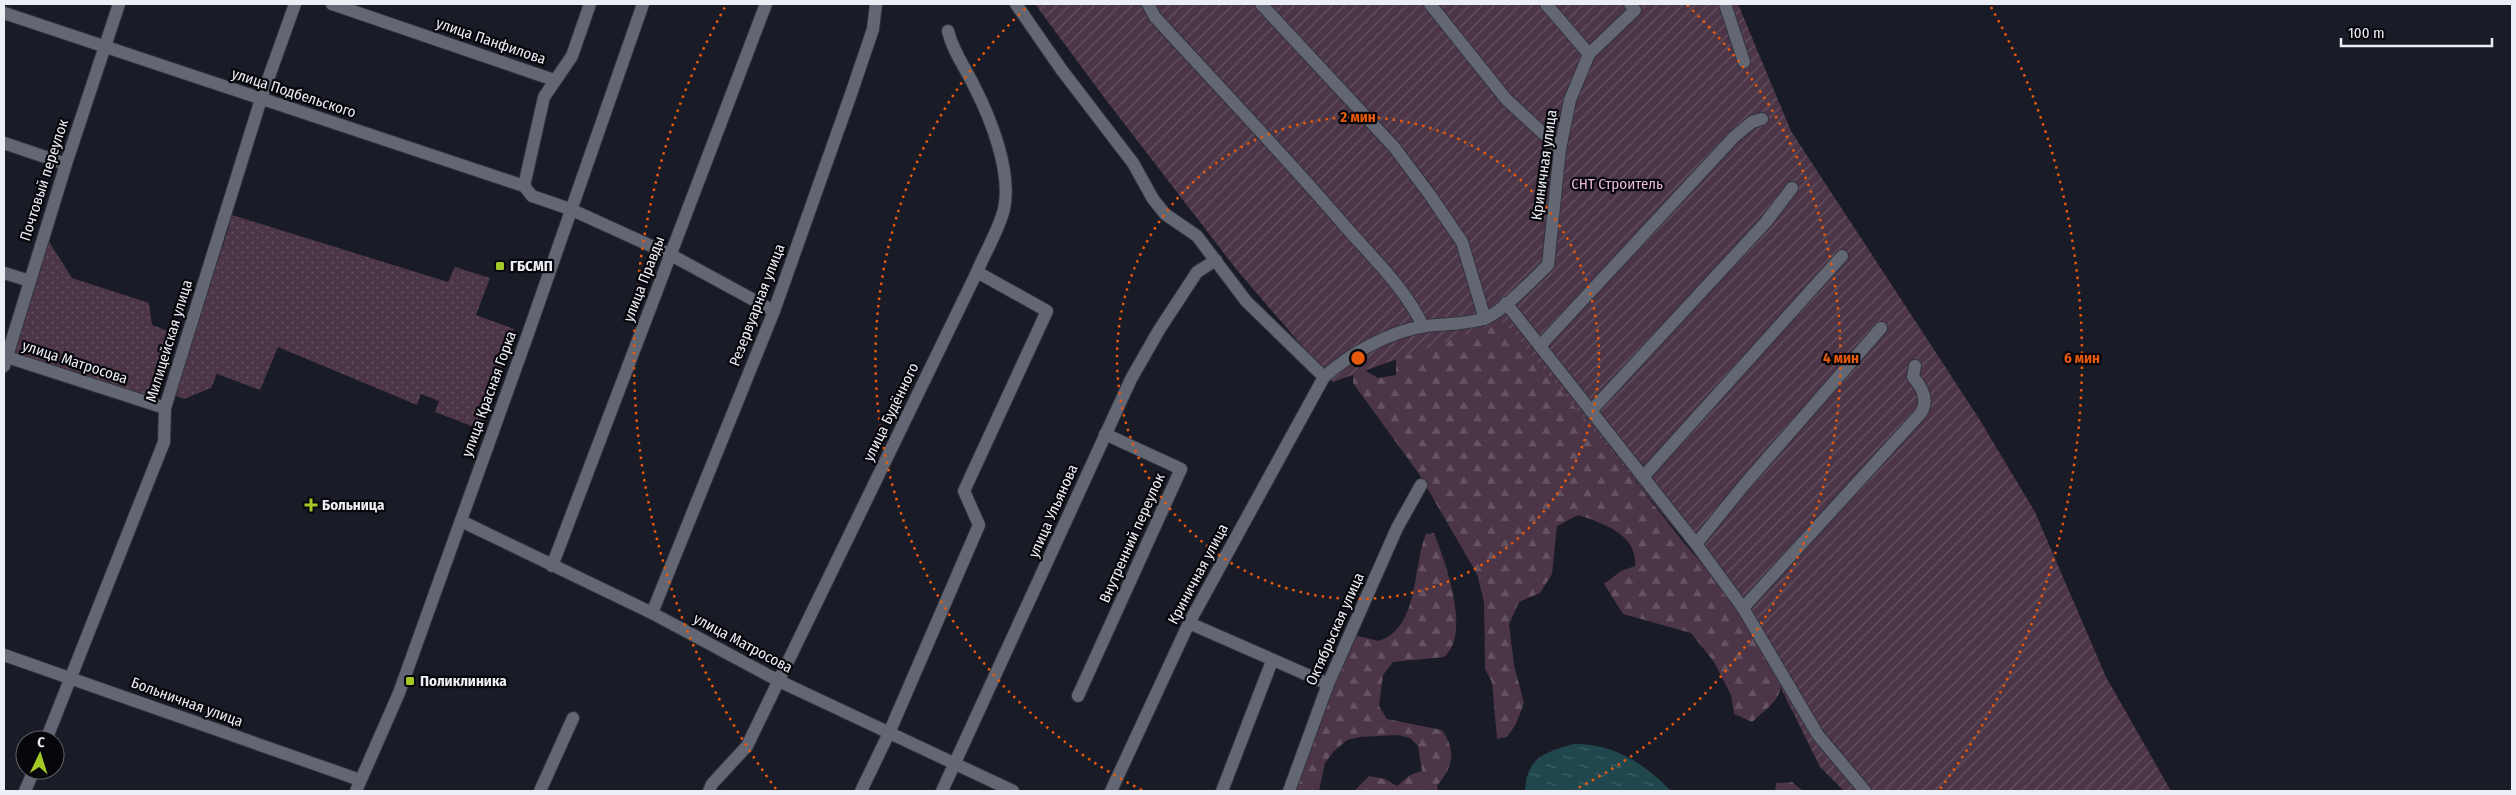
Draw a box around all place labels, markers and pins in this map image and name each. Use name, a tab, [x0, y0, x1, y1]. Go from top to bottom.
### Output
place label: ГБСМП	[510, 257, 553, 275]
marker: ГБСМП	[494, 260, 506, 272]
centre of rings	[1349, 349, 1367, 367]
place label: Больница	[322, 496, 385, 514]
marker: Больница	[304, 498, 318, 512]
place label: Поликлиника	[420, 672, 507, 690]
marker: Поликлиника	[404, 675, 416, 687]

